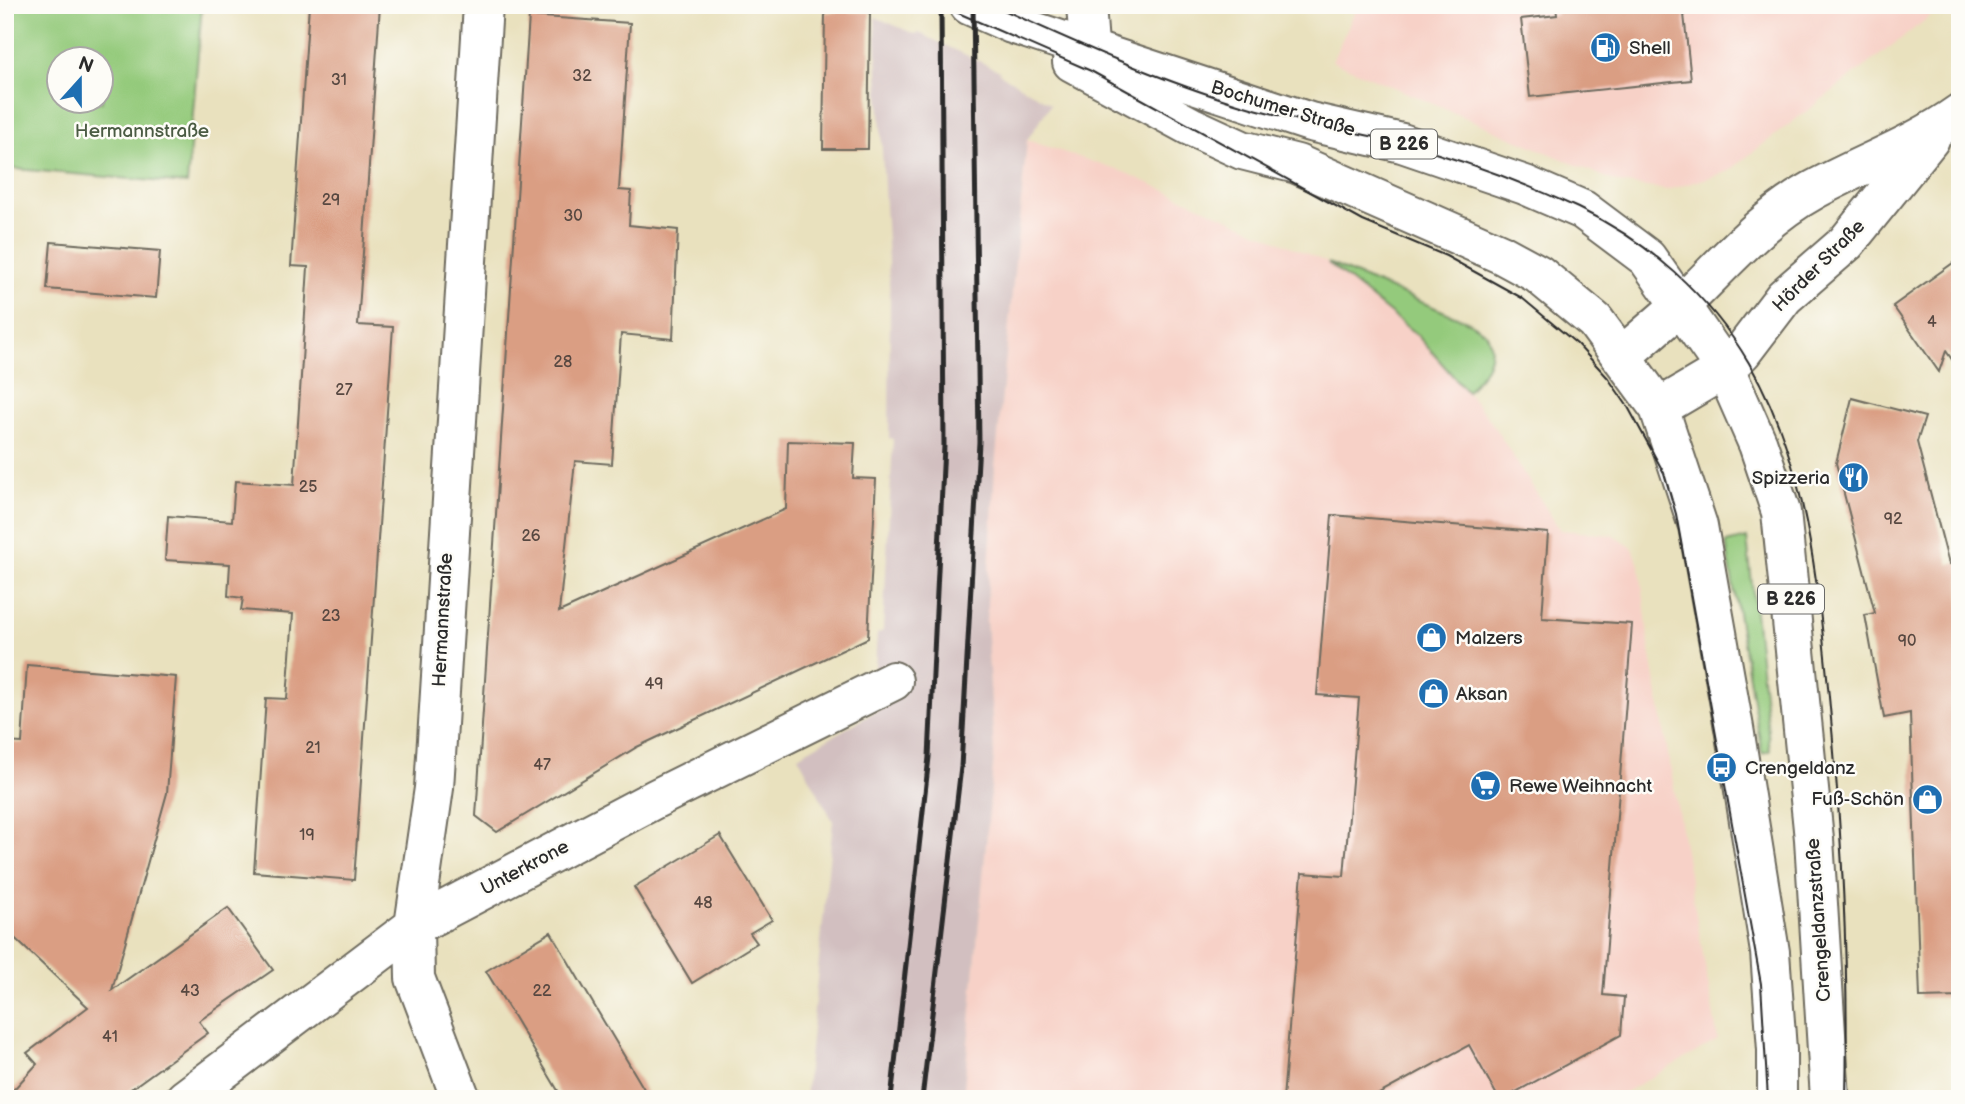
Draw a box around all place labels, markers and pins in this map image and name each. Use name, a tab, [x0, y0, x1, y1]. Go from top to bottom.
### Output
fuel station icon: Shell	[1589, 31, 1623, 65]
place label: Shell	[1629, 37, 1671, 60]
restaurant icon: Spizzeria	[1836, 461, 1870, 495]
place label: Spizzeria	[1752, 467, 1830, 490]
shop icon: Malzers	[1415, 621, 1449, 655]
place label: Malzers	[1455, 627, 1523, 650]
shop icon: Aksan	[1416, 677, 1450, 711]
place label: Aksan	[1456, 683, 1508, 706]
bus stop icon: Crengeldanz	[1705, 751, 1739, 785]
place label: Crengeldanz	[1745, 757, 1856, 780]
supermarket icon: Rewe Weihnacht	[1469, 769, 1503, 803]
place label: Rewe Weihnacht	[1509, 775, 1653, 798]
shop icon: Fuß-Schön	[1910, 782, 1944, 816]
place label: Fuß-Schön	[1811, 788, 1904, 811]

